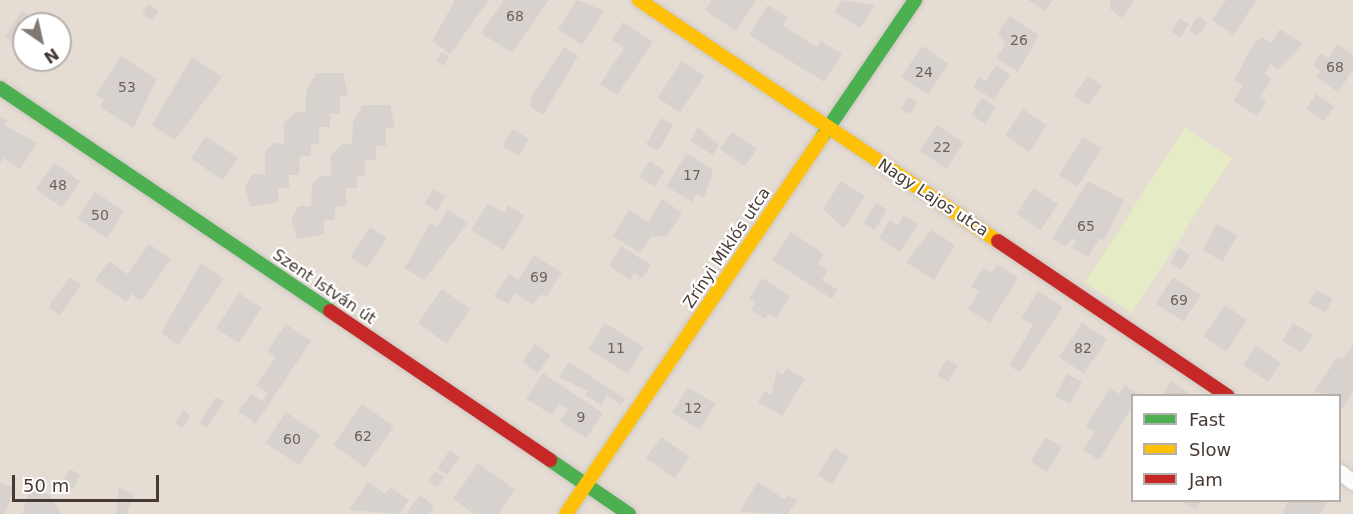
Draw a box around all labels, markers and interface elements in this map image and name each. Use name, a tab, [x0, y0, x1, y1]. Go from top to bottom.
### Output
house number: 68	[506, 8, 524, 24]
north arrow	[12, 12, 72, 72]
house number: 26	[1010, 32, 1028, 48]
text: N	[40, 44, 62, 67]
house number: 68	[1326, 59, 1344, 75]
house number: 24	[915, 64, 933, 80]
house number: 53	[118, 79, 136, 95]
house number: 22	[933, 139, 951, 155]
street label: Nagy Lajos utca	[874, 155, 992, 241]
house number: 17	[683, 167, 701, 183]
house number: 48	[49, 177, 67, 193]
street label: Zrínyi Miklós utca	[680, 184, 774, 312]
house number: 50	[91, 207, 109, 223]
house number: 65	[1077, 218, 1095, 234]
street label: Szent István út	[269, 245, 379, 329]
house number: 69	[530, 269, 548, 285]
house number: 69	[1170, 292, 1188, 308]
house number: 11	[607, 340, 625, 356]
house number: 82	[1074, 340, 1092, 356]
legend	[1131, 394, 1341, 502]
house number: 12	[684, 400, 702, 416]
house number: 9	[577, 409, 585, 425]
text: Fast	[1189, 409, 1225, 430]
house number: 62	[354, 428, 372, 444]
house number: 60	[283, 431, 301, 447]
text: Slow	[1189, 439, 1231, 460]
scale bar	[15, 463, 162, 501]
text: Jam	[1189, 469, 1223, 490]
text: 50 m	[23, 475, 69, 496]

